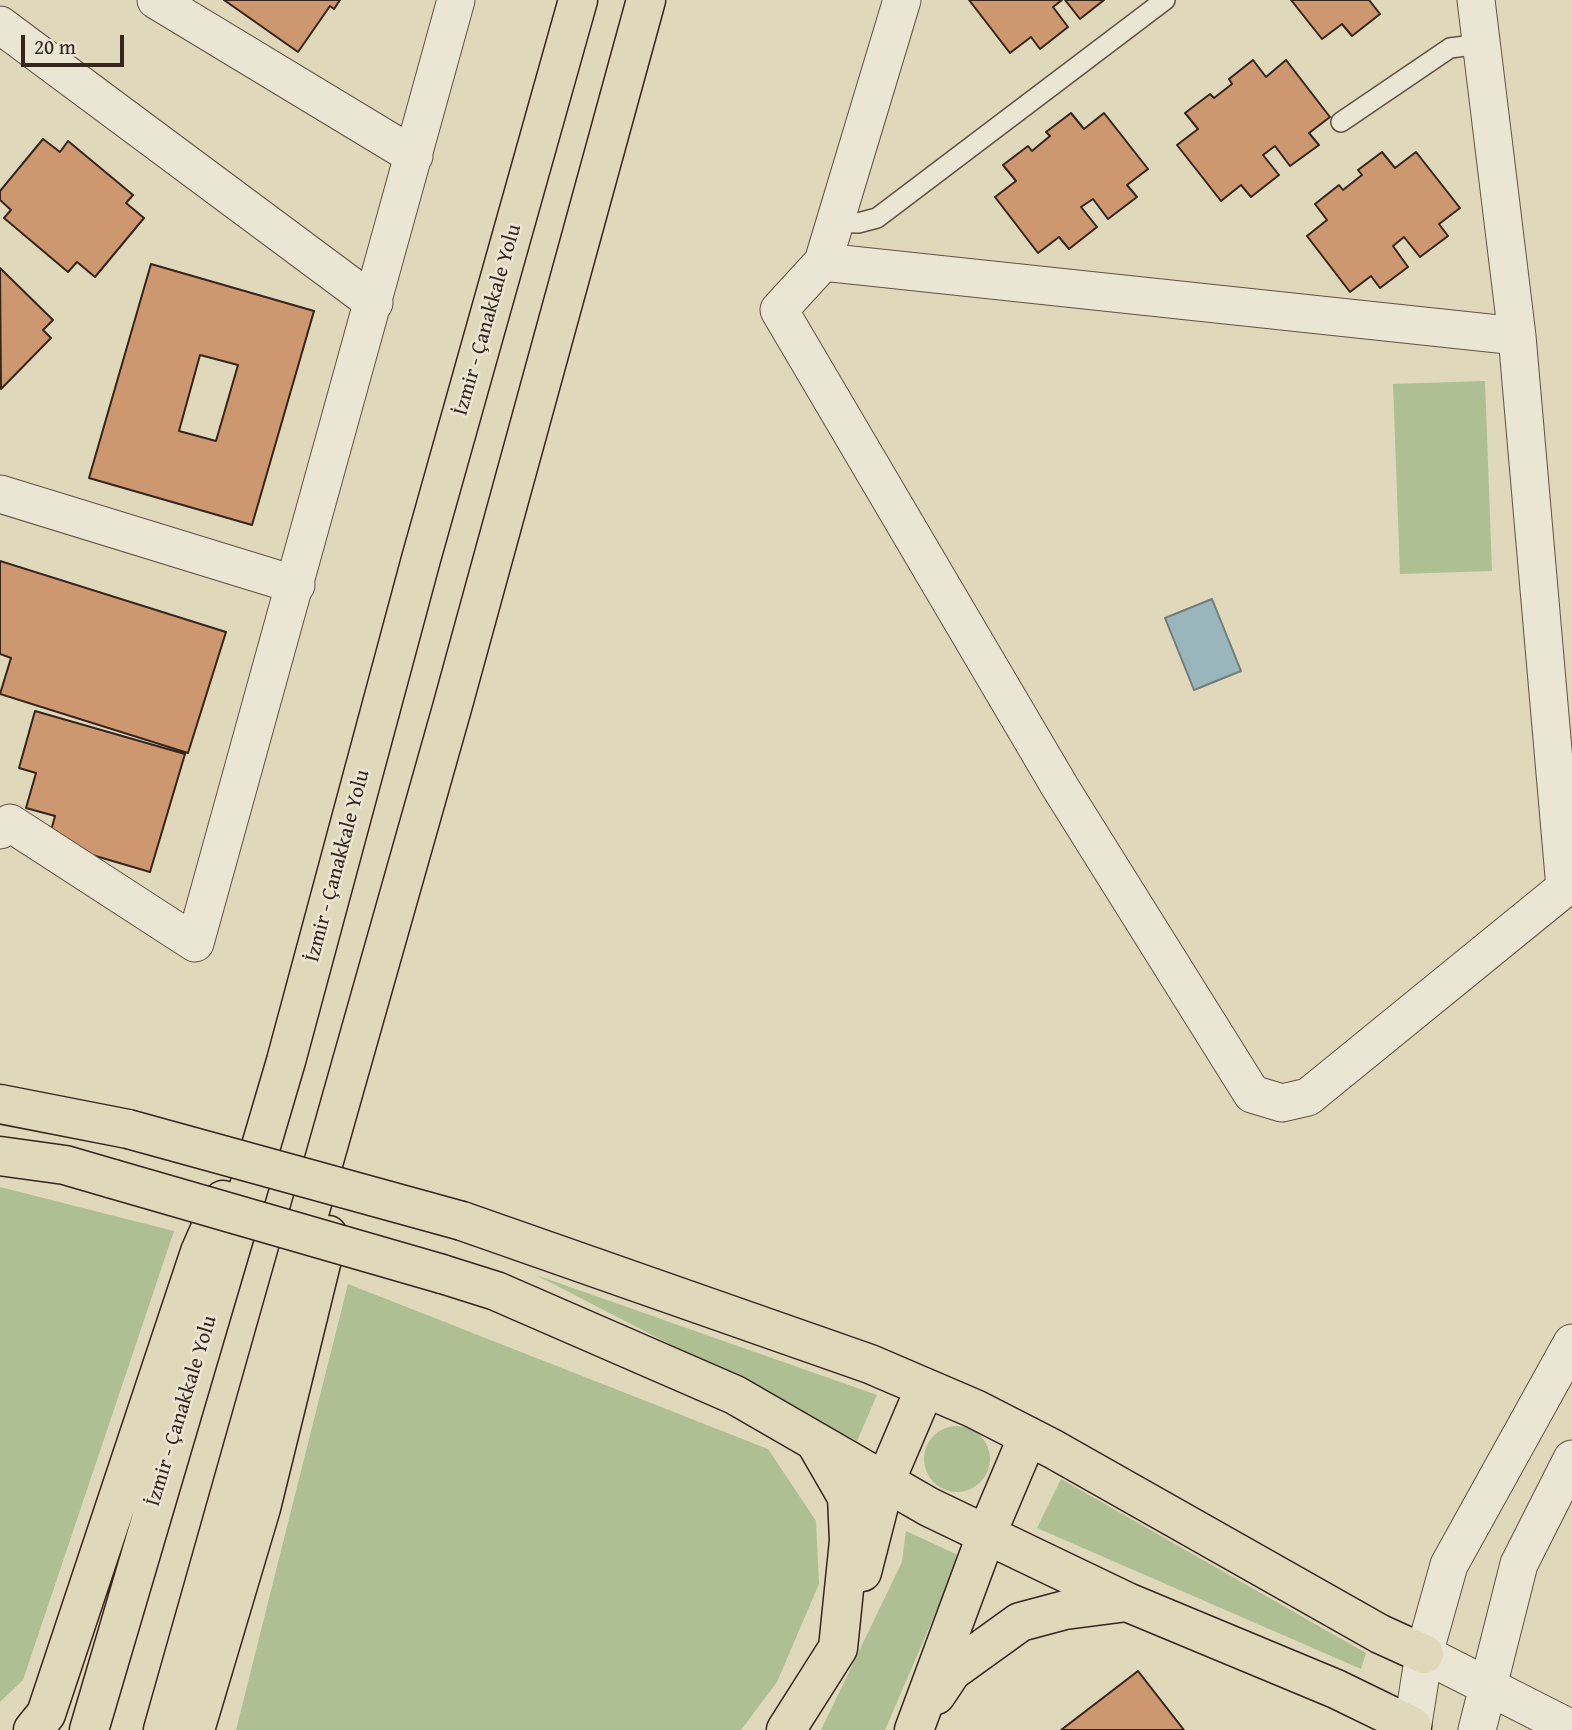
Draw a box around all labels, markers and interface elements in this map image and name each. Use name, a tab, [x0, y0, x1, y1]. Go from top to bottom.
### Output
scale bar	[24, 21, 128, 65]
text: 20 m	[34, 31, 76, 62]
street label: İzmir - Çanakkale Yolu	[449, 221, 527, 419]
street label: İzmir - Çanakkale Yolu	[300, 767, 376, 965]
street label: İzmir - Çanakkale Yolu	[141, 1313, 223, 1509]

